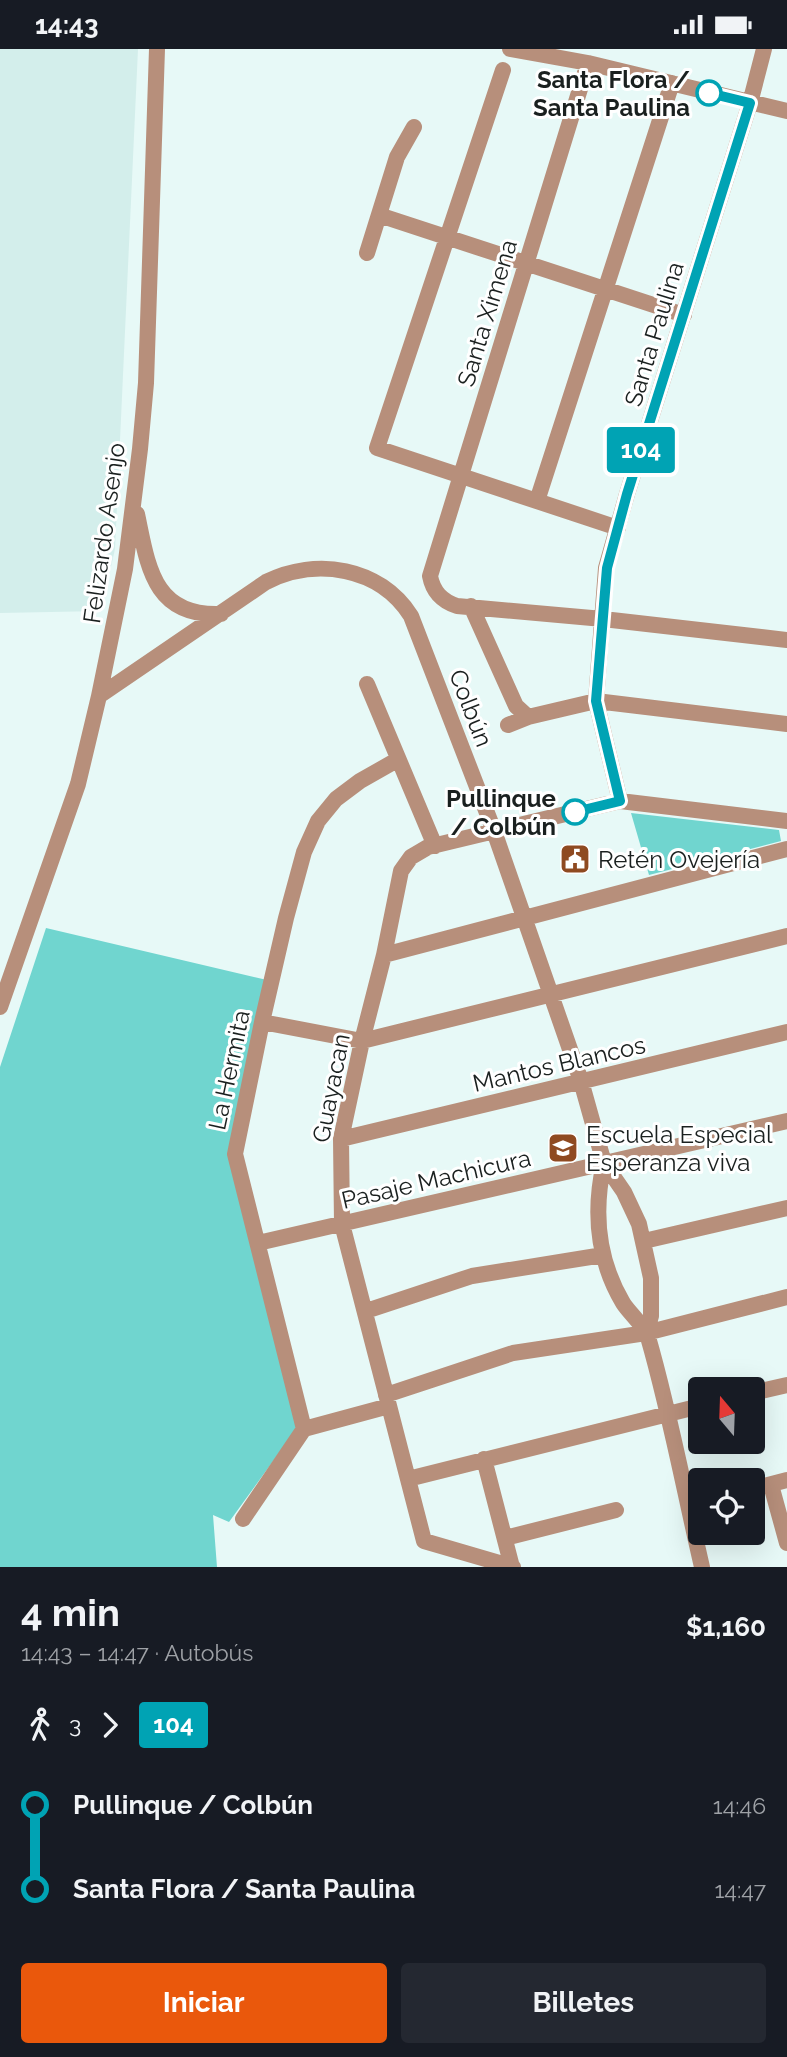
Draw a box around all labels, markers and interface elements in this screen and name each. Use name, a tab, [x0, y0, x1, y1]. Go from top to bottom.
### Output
text: 14:43	[35, 10, 98, 40]
place label: Santa Flora / Santa Paulina	[533, 65, 690, 122]
marker: Santa Flora / Santa Paulina	[696, 80, 722, 106]
street label: Santa Ximena	[451, 236, 523, 390]
street label: Santa Paulina	[618, 258, 690, 410]
line badge: 104	[601, 427, 681, 473]
text: 104	[621, 435, 661, 464]
street label: Felizardo Asenjo	[77, 441, 131, 625]
street label: Colbún	[443, 665, 499, 751]
place label: Pullinque / Colbún	[446, 784, 556, 841]
marker: Pullinque / Colbún	[562, 799, 588, 825]
public building icon: Retén Ovejería	[558, 842, 592, 876]
place label: Retén Ovejería	[598, 845, 760, 874]
street label: La Hermita	[202, 1008, 256, 1132]
street label: Mantos Blancos	[470, 1030, 648, 1098]
street label: Guayacan	[306, 1031, 356, 1145]
place label: Escuela Especial Esperanza viva	[586, 1120, 773, 1177]
school or university icon: Escuela Especial Esperanza viva	[546, 1131, 580, 1165]
street label: Pasaje Machicura	[338, 1143, 534, 1215]
north arrow	[688, 1377, 765, 1454]
map controls	[688, 1377, 765, 1545]
button: locate	[688, 1468, 765, 1545]
text: 4 min	[21, 1590, 120, 1635]
text: $1,160	[686, 1612, 766, 1642]
text: 14:43 – 14:47 · Autobús	[21, 1639, 253, 1666]
icon: walk	[21, 1706, 59, 1744]
icon: forward	[91, 1706, 129, 1744]
text: 104	[153, 1710, 194, 1739]
text: 3	[69, 1711, 81, 1738]
text: Pullinque / Colbún	[73, 1790, 313, 1820]
text: 14:46	[713, 1792, 766, 1819]
text: Santa Flora / Santa Paulina	[73, 1874, 415, 1904]
text: 14:47	[715, 1876, 766, 1903]
button: Iniciar	[21, 1963, 387, 2043]
button: Billetes	[401, 1963, 766, 2043]

